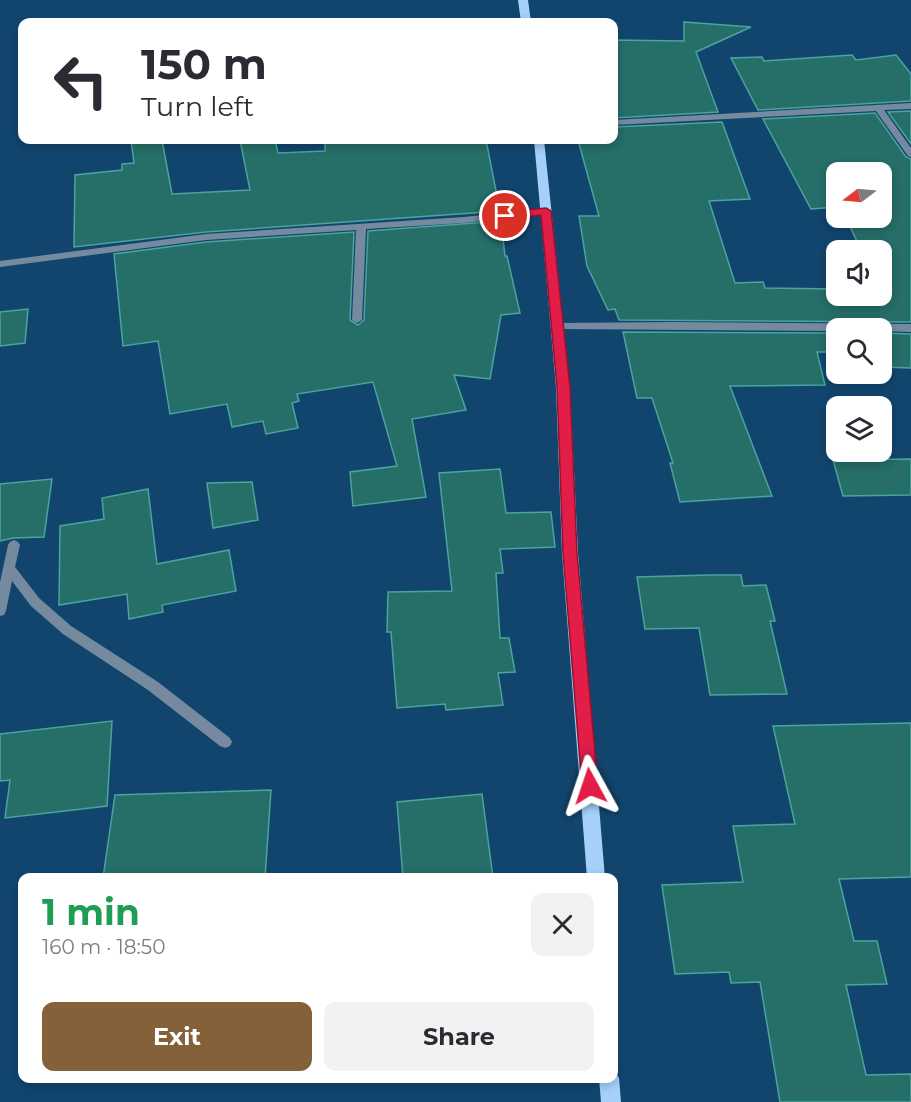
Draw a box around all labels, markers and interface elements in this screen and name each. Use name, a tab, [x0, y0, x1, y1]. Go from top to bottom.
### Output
text: 150 m	[141, 38, 267, 90]
icon: left	[42, 42, 120, 120]
text: Turn left	[141, 90, 254, 123]
north arrow	[826, 162, 892, 228]
map controls	[826, 162, 892, 462]
pin	[479, 190, 530, 241]
icon: arrive	[488, 199, 521, 232]
button: sound	[826, 240, 892, 306]
button: search	[826, 318, 892, 384]
button: layers	[826, 396, 892, 462]
position arrow	[558, 754, 622, 818]
text: 1 min	[42, 890, 140, 934]
button: close	[531, 893, 594, 956]
text: 160 m · 18:50	[42, 935, 165, 959]
button: Exit	[42, 1002, 312, 1071]
button: Share	[324, 1002, 594, 1071]

